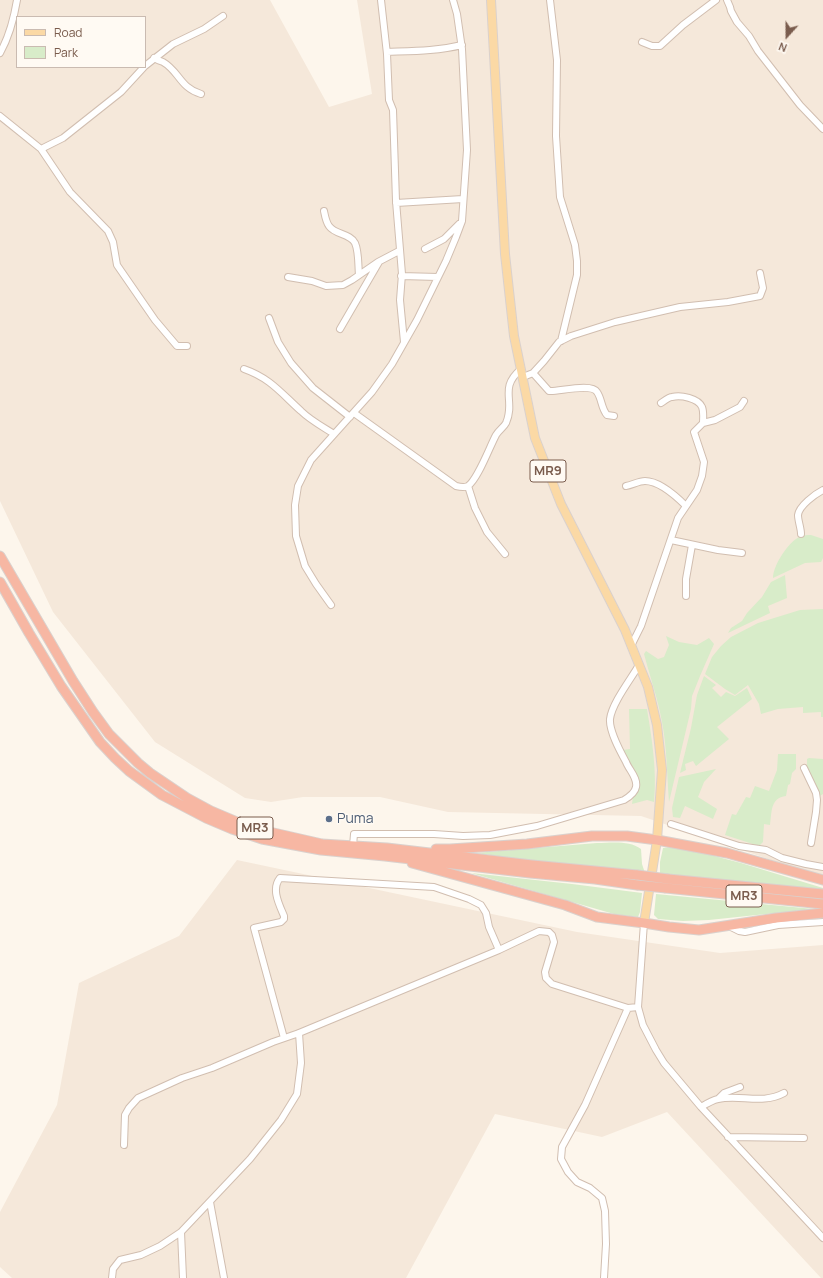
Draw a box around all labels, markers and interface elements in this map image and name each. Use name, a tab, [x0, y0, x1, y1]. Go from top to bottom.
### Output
legend	[16, 16, 146, 68]
north arrow	[767, 16, 807, 56]
text: Road	[54, 24, 82, 41]
text: N	[776, 39, 789, 56]
text: Park	[54, 44, 78, 61]
road number: MR9	[530, 460, 566, 482]
place label: Puma	[337, 811, 373, 827]
marker: Puma	[324, 814, 334, 824]
road number: MR3	[237, 817, 273, 839]
road number: MR3	[726, 885, 762, 907]

